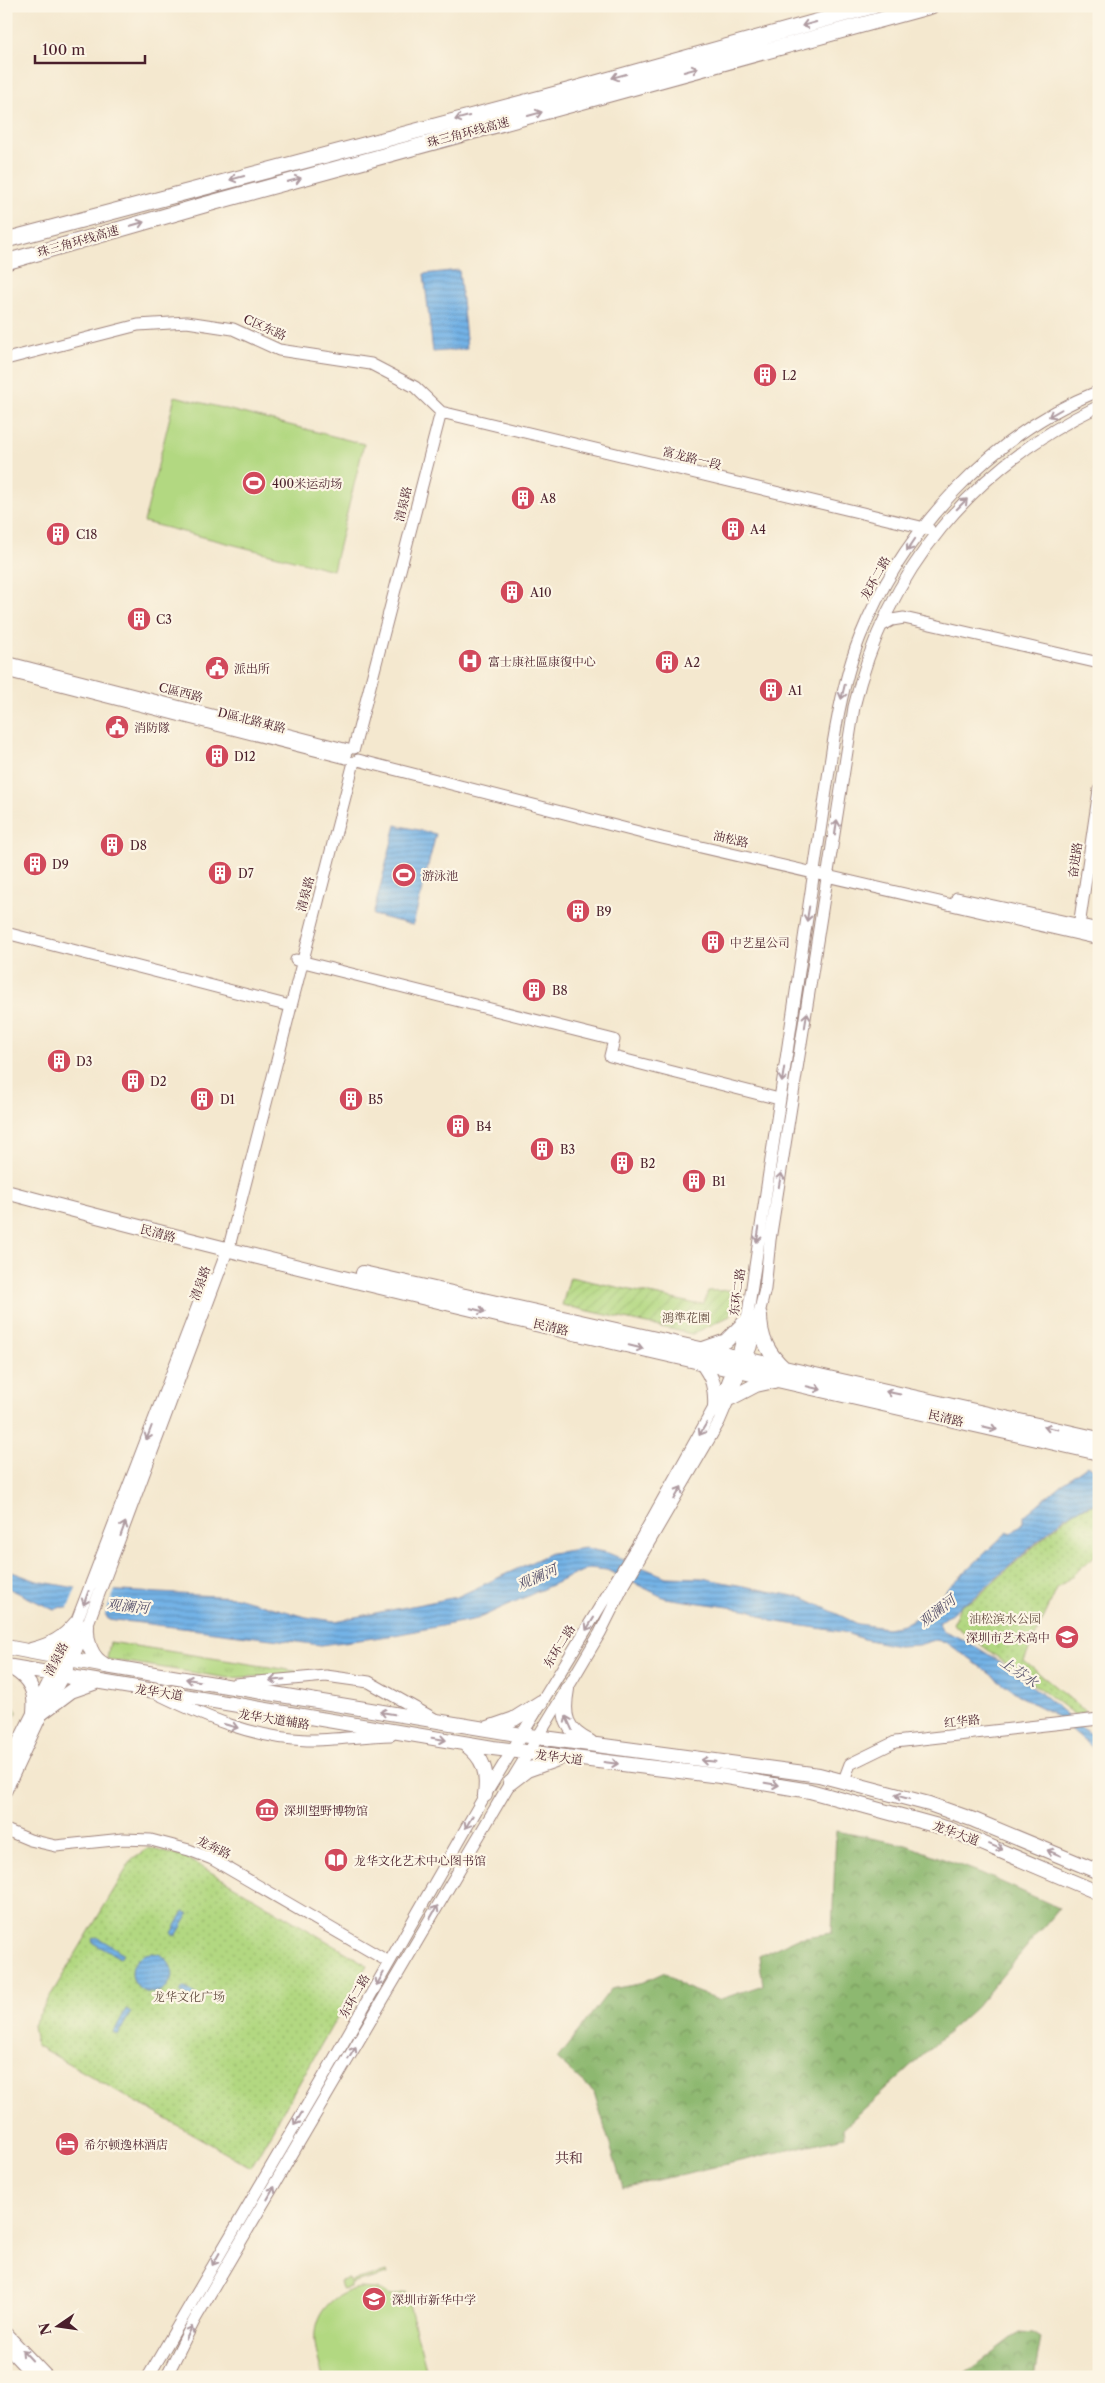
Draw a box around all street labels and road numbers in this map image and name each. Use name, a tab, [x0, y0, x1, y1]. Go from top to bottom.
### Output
street label: 珠三角环线高速	[425, 114, 511, 150]
street label: 珠三角环线高速	[36, 222, 120, 260]
street label: C区东路	[241, 311, 289, 343]
street label: 富龙路一段	[661, 443, 723, 473]
street label: 清泉路	[391, 485, 415, 523]
street label: 龙环二路	[857, 553, 893, 603]
street label: C區西路	[157, 679, 205, 705]
street label: D區北路東路	[216, 704, 288, 736]
street label: 油松路	[712, 828, 750, 850]
street label: 奋进路	[1065, 841, 1085, 879]
street label: 清泉路	[293, 875, 317, 913]
street label: 民清路	[139, 1221, 177, 1245]
street label: 清泉路	[187, 1264, 213, 1302]
street label: 东环二路	[726, 1267, 748, 1317]
street label: 民清路	[532, 1316, 570, 1338]
street label: 民清路	[927, 1407, 965, 1429]
street label: 东环二路	[540, 1622, 578, 1670]
street label: 清泉路	[41, 1640, 71, 1678]
street label: 龙华大道	[134, 1681, 184, 1703]
street label: 龙华大道辅路	[237, 1706, 311, 1732]
street label: 红华路	[943, 1712, 981, 1730]
street label: 龙华大道	[534, 1747, 584, 1767]
street label: 龙华大道	[931, 1818, 981, 1848]
street label: 龙奔路	[195, 1832, 233, 1862]
street label: 东环二路	[336, 1971, 372, 2021]

